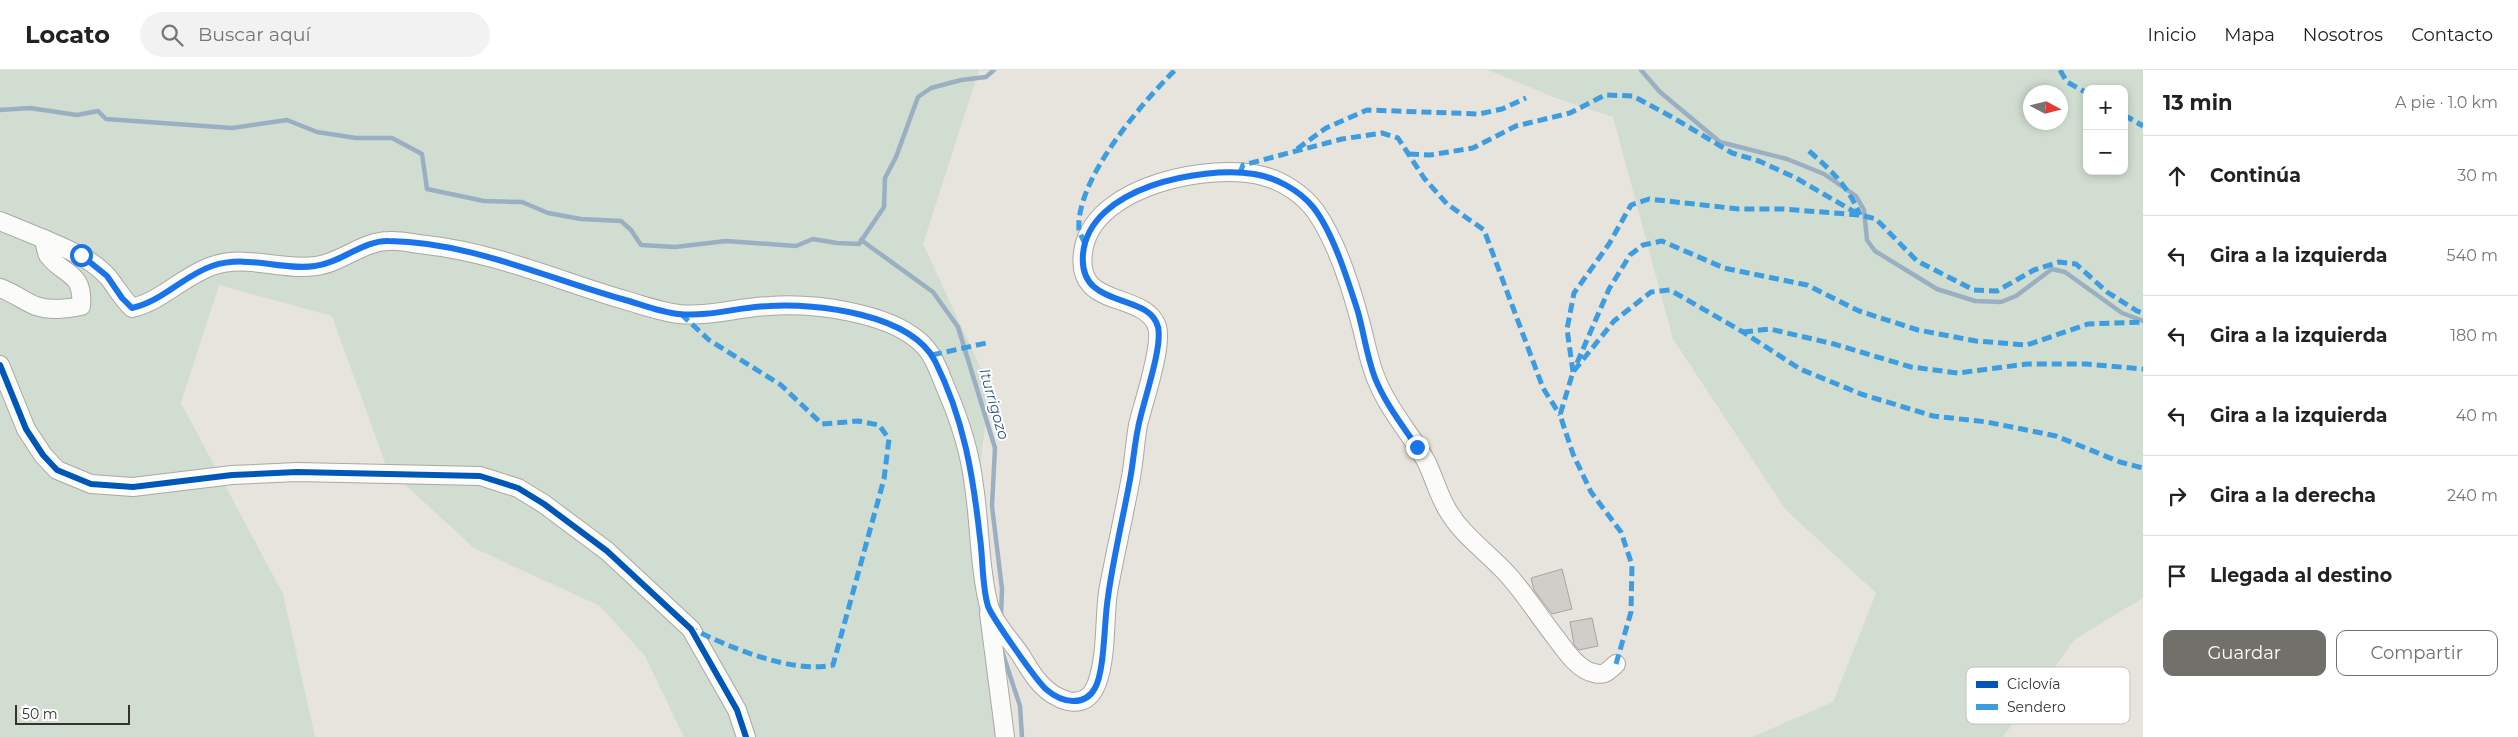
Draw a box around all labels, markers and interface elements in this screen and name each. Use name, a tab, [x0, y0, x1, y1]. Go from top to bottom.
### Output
search box	[140, 12, 490, 57]
text: Locato	[25, 20, 110, 49]
icon: search	[158, 21, 186, 49]
text: Buscar aquí	[198, 23, 311, 46]
text: Inicio	[2148, 24, 2196, 46]
text: Mapa	[2224, 24, 2275, 46]
text: Nosotros	[2303, 24, 2383, 46]
text: Contacto	[2411, 24, 2493, 46]
north arrow	[2023, 85, 2068, 130]
map controls	[2083, 85, 2128, 175]
button: +	[2083, 85, 2128, 130]
text: 13 min	[2163, 90, 2232, 115]
text: A pie · 1.0 km	[2395, 93, 2498, 112]
button: −	[2083, 130, 2128, 175]
icon: ahead	[2163, 162, 2191, 190]
text: Continúa	[2210, 164, 2301, 187]
text: 30 m	[2457, 166, 2498, 185]
icon: left	[2163, 242, 2191, 270]
route start	[70, 244, 93, 267]
text: Gira a la izquierda	[2210, 244, 2388, 267]
text: 540 m	[2447, 246, 2498, 265]
icon: left	[2163, 322, 2191, 350]
text: Gira a la izquierda	[2210, 324, 2388, 347]
text: 180 m	[2450, 326, 2498, 345]
water label: Iturrigozo	[975, 366, 1014, 442]
icon: left	[2163, 402, 2191, 430]
text: Gira a la izquierda	[2210, 404, 2388, 427]
text: 40 m	[2456, 406, 2498, 425]
route end	[1406, 436, 1429, 459]
icon: right	[2163, 482, 2191, 510]
text: Gira a la derecha	[2210, 484, 2376, 507]
text: 240 m	[2447, 486, 2498, 505]
icon: arrive	[2163, 562, 2191, 590]
text: Llegada al destino	[2210, 564, 2392, 587]
button: Guardar	[2163, 630, 2326, 676]
button: Compartir	[2336, 630, 2498, 676]
legend	[1966, 667, 2130, 724]
text: Ciclovía	[2007, 675, 2060, 693]
text: Sendero	[2007, 698, 2066, 716]
scale bar	[15, 702, 130, 725]
text: 50 m	[22, 705, 58, 723]

